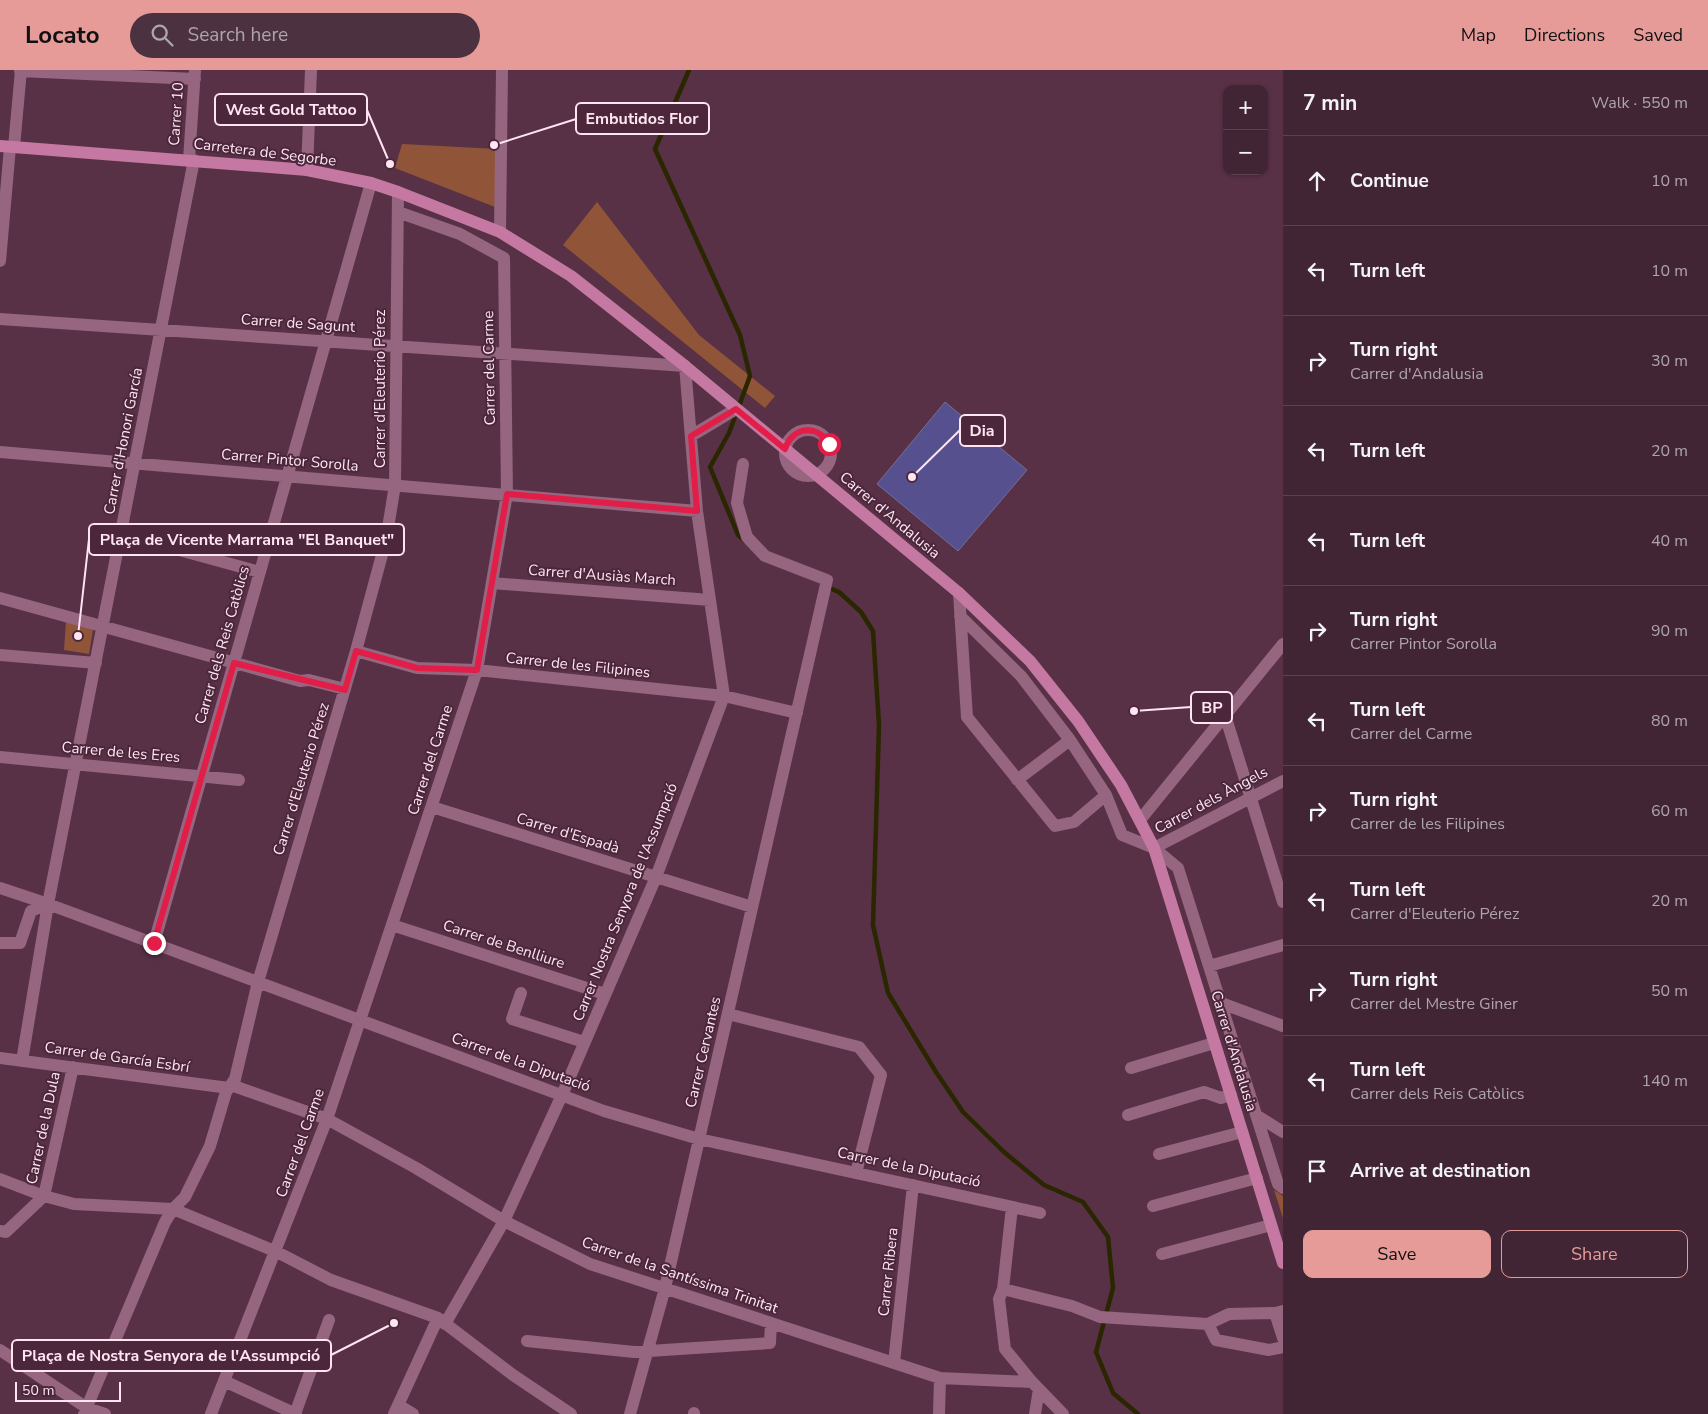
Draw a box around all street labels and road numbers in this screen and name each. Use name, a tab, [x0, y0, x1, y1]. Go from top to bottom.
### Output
street label: Carrer 10	[164, 82, 188, 146]
street label: Carretera de Segorbe	[192, 133, 338, 171]
street label: Carrer de Sagunt	[240, 309, 356, 337]
street label: Carrer d'Eleuterio Pérez	[370, 310, 390, 468]
street label: Carrer del Carme	[478, 310, 500, 426]
street label: Carrer d'Honori García	[99, 366, 147, 516]
street label: Carrer Pintor Sorolla	[220, 444, 360, 476]
street label: Carrer d'Andalusia	[836, 467, 944, 563]
street label: Carrer d'Ausiàs March	[527, 560, 677, 590]
street label: Carrer dels Reis Catòlics	[190, 564, 254, 726]
street label: Carrer de les Filipines	[505, 647, 651, 683]
street label: Carrer d'Eleuterio Pérez	[268, 700, 334, 858]
street label: Carrer del Carme	[403, 702, 457, 818]
street label: Carrer de les Eres	[61, 737, 181, 767]
street label: Carrer dels Àngels	[1151, 762, 1271, 838]
street label: Carrer Nostra Senyora de l'Assumpció	[568, 780, 682, 1024]
street label: Carrer d'Espadà	[514, 808, 622, 858]
street label: Carrer de Benlliure	[441, 915, 567, 973]
street label: Carrer d'Andalusia	[1206, 988, 1262, 1114]
street label: Carrer Cervantes	[680, 994, 726, 1110]
street label: Carrer de la Diputació	[449, 1028, 593, 1096]
street label: Carrer de García Esbrí	[43, 1037, 192, 1077]
street label: Carrer de la Dula	[21, 1070, 65, 1186]
street label: Carrer del Carme	[271, 1086, 329, 1200]
street label: Carrer de la Diputació	[835, 1142, 983, 1192]
street label: Carrer Ribera	[873, 1227, 903, 1317]
street label: Carrer de la Santíssima Trinitat	[579, 1232, 782, 1318]

